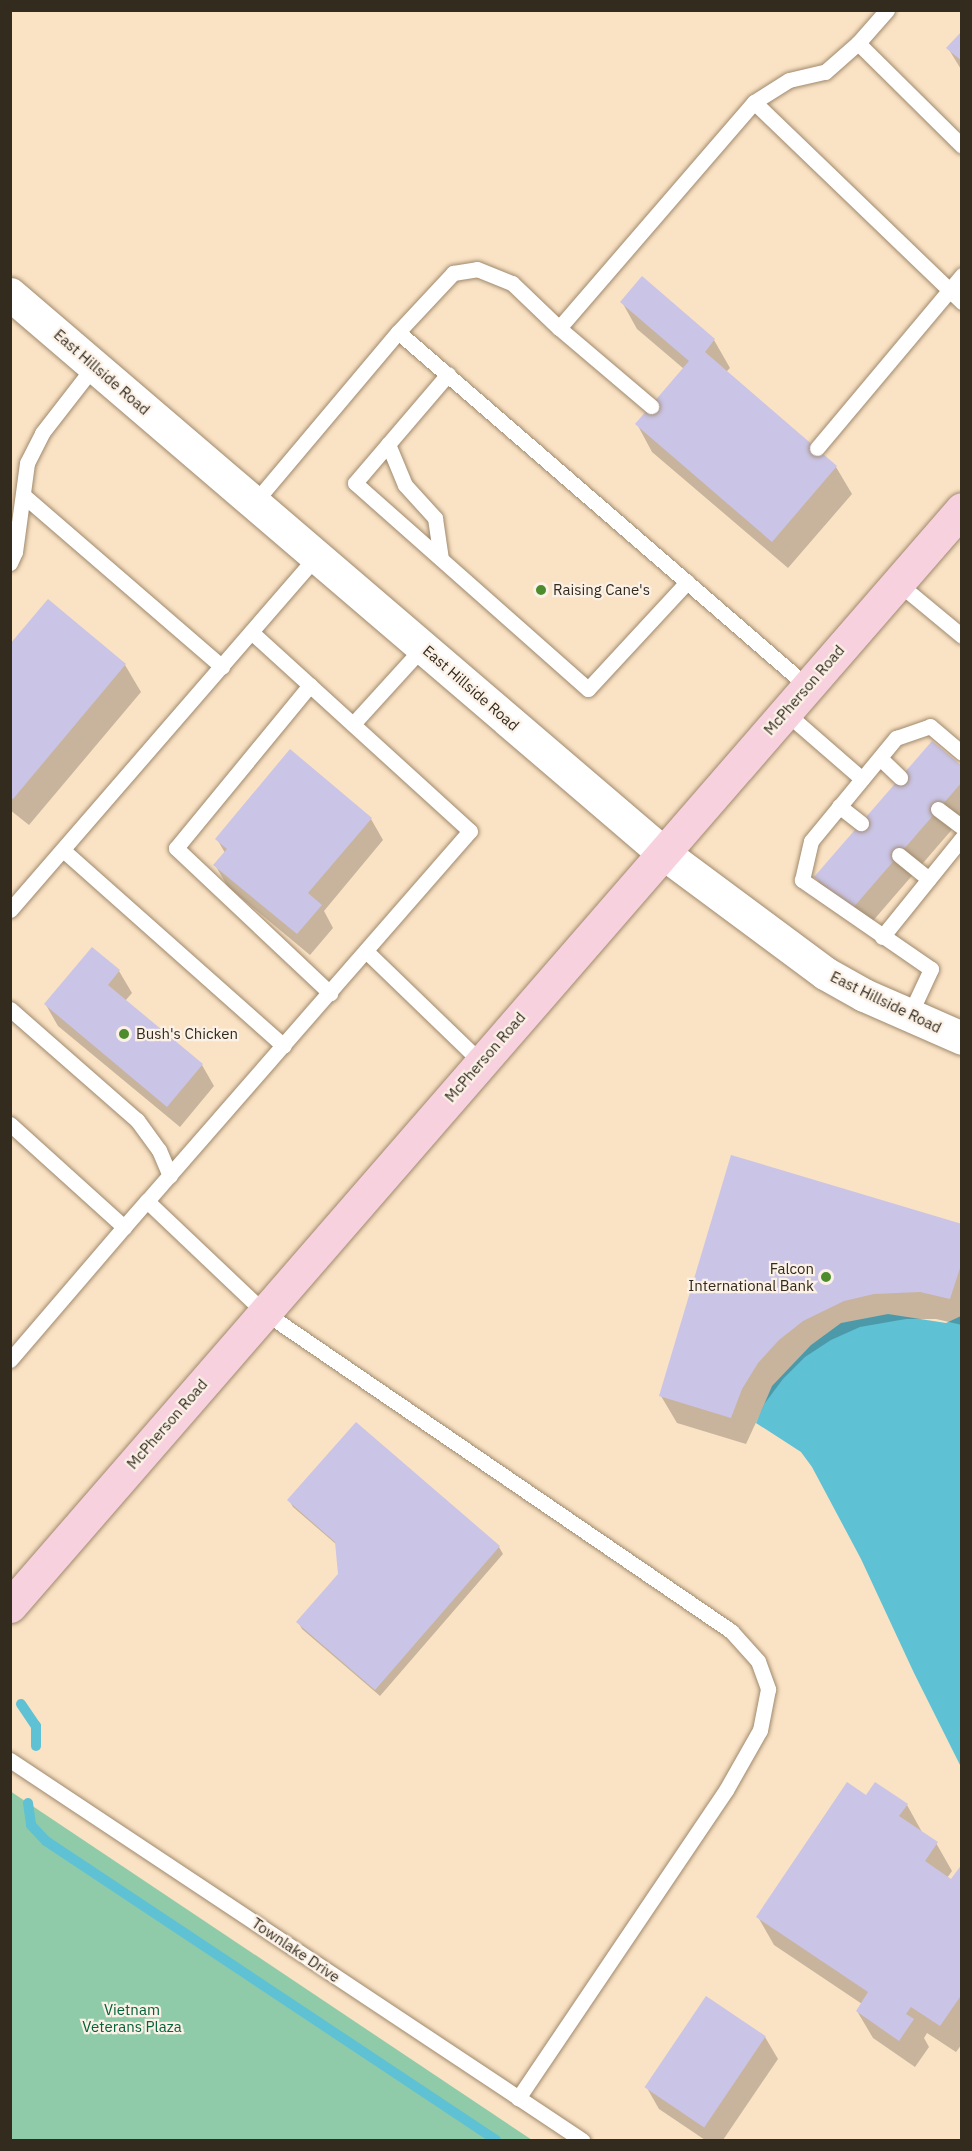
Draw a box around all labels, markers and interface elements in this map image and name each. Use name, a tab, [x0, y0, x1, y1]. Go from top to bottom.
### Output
street label: East Hillside Road	[50, 325, 154, 419]
place label: Raising Cane's	[553, 581, 650, 599]
marker: Raising Cane's	[534, 583, 548, 597]
street label: East Hillside Road	[419, 641, 523, 735]
street label: McPherson Road	[760, 641, 848, 739]
street label: East Hillside Road	[828, 967, 944, 1037]
street label: McPherson Road	[441, 1008, 529, 1106]
place label: Bush's Chicken	[136, 1025, 238, 1043]
marker: Bush's Chicken	[117, 1027, 131, 1041]
place label: Falcon International Bank	[688, 1259, 814, 1294]
marker: Falcon International Bank	[819, 1270, 833, 1284]
street label: McPherson Road	[123, 1375, 211, 1473]
street label: Townlake Drive	[249, 1914, 343, 1986]
park label: Vietnam Veterans Plaza	[82, 2000, 182, 2035]

